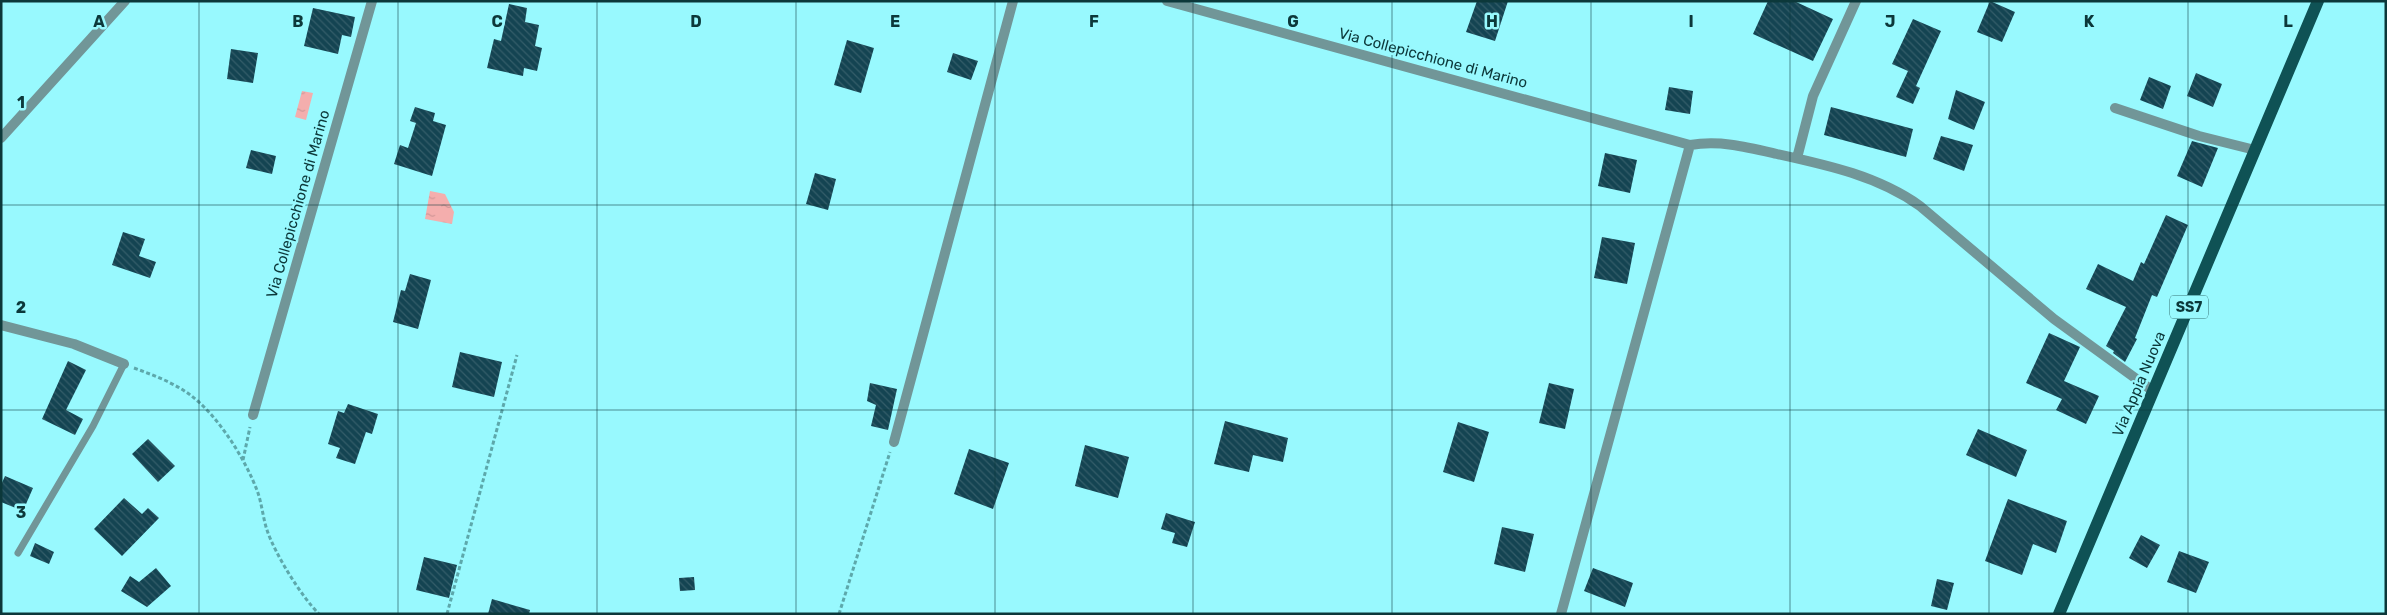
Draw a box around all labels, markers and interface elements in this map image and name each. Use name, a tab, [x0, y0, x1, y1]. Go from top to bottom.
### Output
text: A	[93, 12, 105, 31]
text: B	[292, 12, 304, 31]
text: C	[491, 12, 503, 31]
text: D	[690, 12, 702, 31]
text: E	[890, 12, 900, 31]
text: F	[1089, 12, 1099, 31]
text: G	[1287, 12, 1299, 31]
text: H	[1486, 12, 1498, 31]
text: I	[1688, 12, 1694, 31]
text: J	[1885, 12, 1895, 31]
text: K	[2084, 12, 2095, 31]
text: L	[2283, 12, 2293, 31]
street label: Via Collepicchione di Marino	[1337, 24, 1529, 92]
text: 1	[17, 93, 25, 112]
street label: Via Collepicchione di Marino	[263, 108, 333, 300]
road number: SS7	[2170, 296, 2208, 318]
text: 2	[16, 298, 26, 317]
street label: Via Appia Nuova	[2109, 329, 2169, 439]
text: 3	[16, 503, 26, 522]

